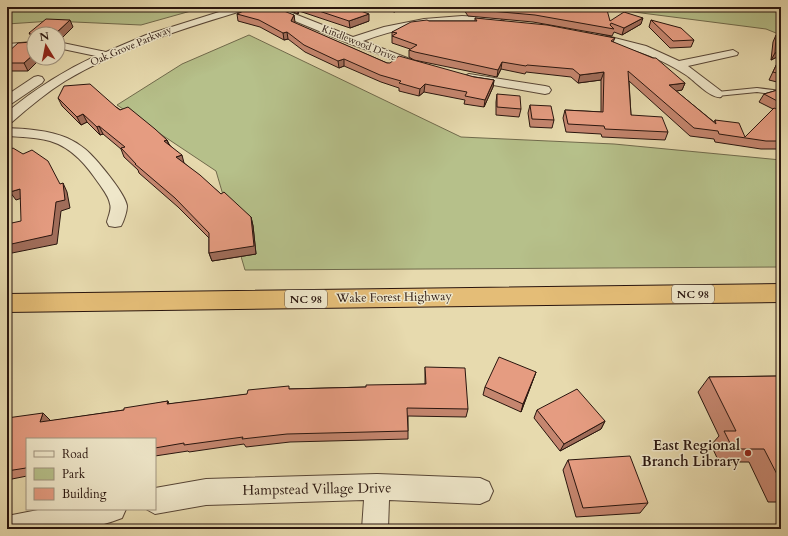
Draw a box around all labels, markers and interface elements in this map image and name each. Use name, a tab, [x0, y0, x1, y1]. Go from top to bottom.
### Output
street label: Oak Grove Parkway	[88, 22, 174, 69]
street label: Kindlewood Drive	[320, 22, 399, 65]
north arrow	[26, 26, 66, 66]
text: N	[38, 28, 51, 45]
road number: NC 98	[672, 285, 714, 303]
street label: Wake Forest Highway	[335, 288, 453, 306]
road number: NC 98	[285, 290, 327, 308]
place label: East Regional Branch Library	[642, 436, 740, 471]
legend	[26, 438, 156, 510]
text: Road	[62, 446, 89, 462]
marker: East Regional Branch Library	[743, 448, 753, 458]
text: Park	[62, 466, 86, 482]
street label: Hampstead Village Drive	[242, 478, 392, 500]
text: Building	[62, 486, 107, 502]

